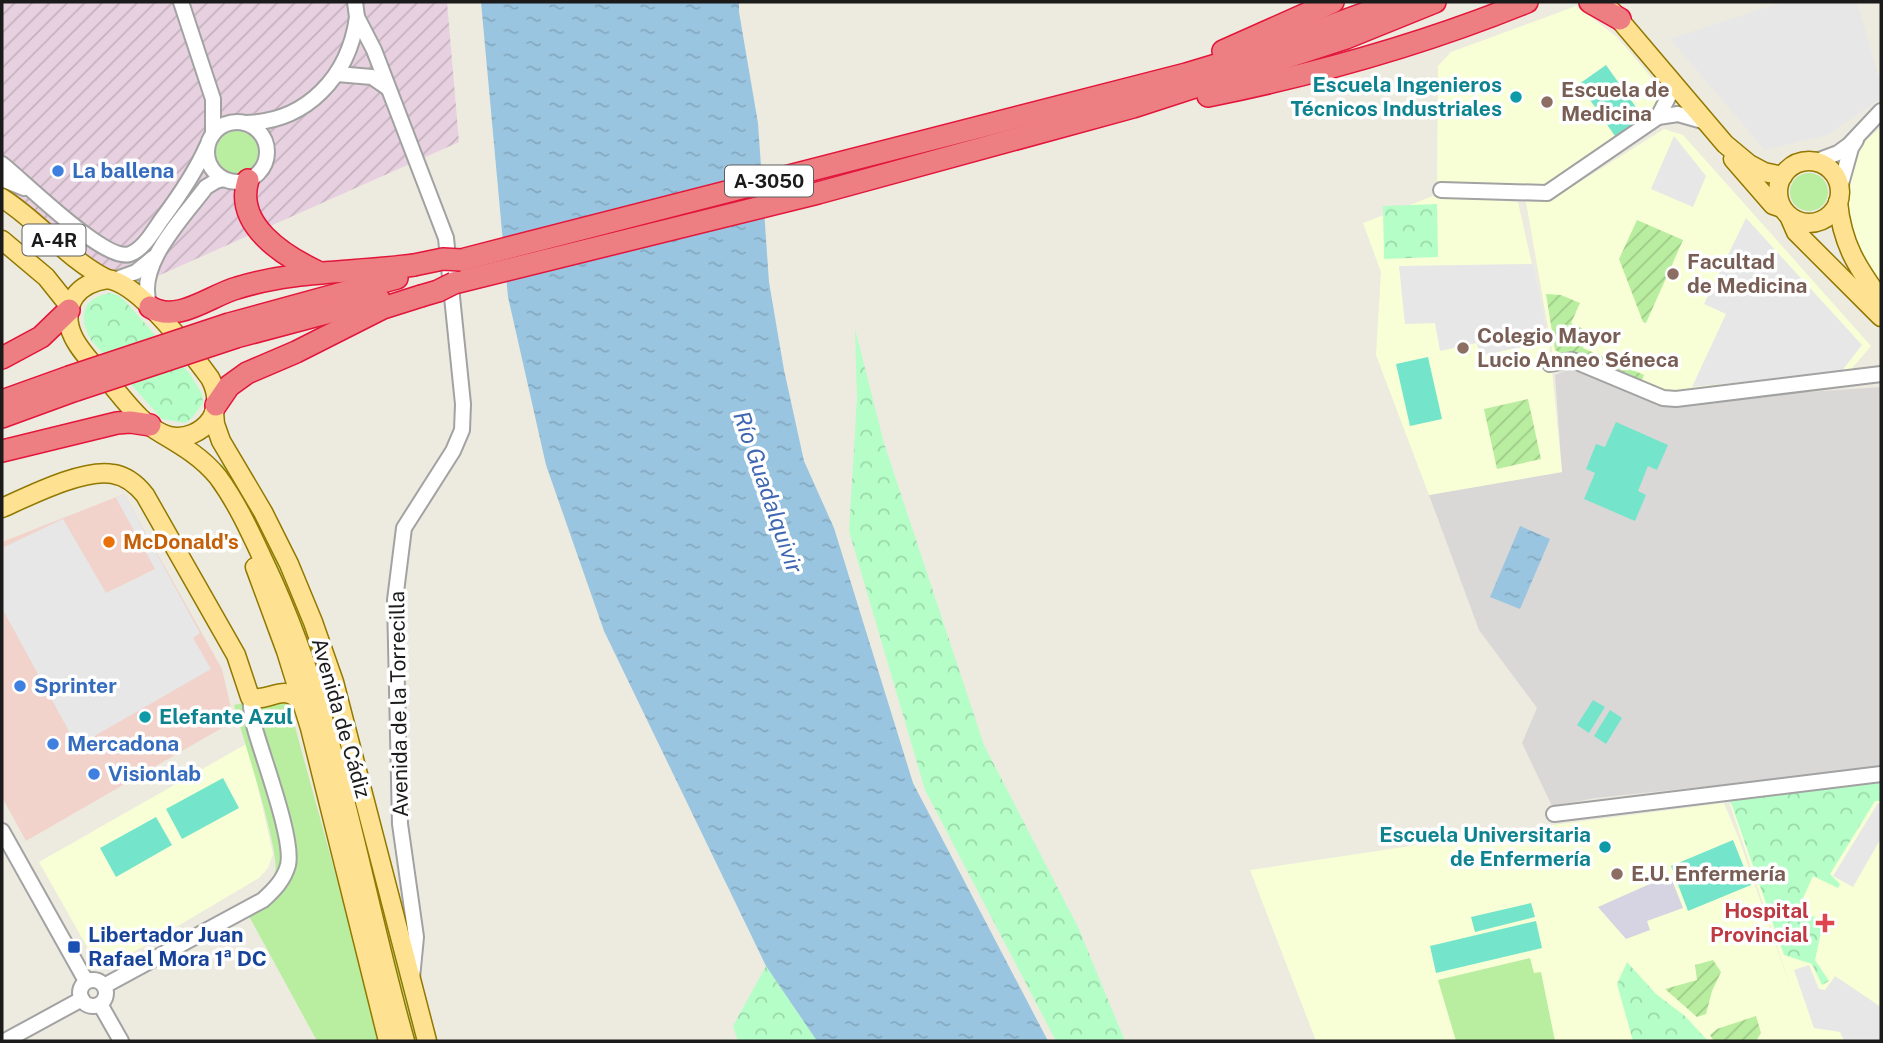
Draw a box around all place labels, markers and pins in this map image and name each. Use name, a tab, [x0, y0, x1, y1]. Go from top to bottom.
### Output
place label: Escuela Ingenieros Técnicos Industriales	[1290, 72, 1502, 121]
place label: Escuela de Medicina	[1561, 77, 1670, 126]
marker: Escuela Ingenieros Técnicos Industriales	[1508, 89, 1524, 105]
marker: Escuela de Medicina	[1539, 94, 1555, 110]
place label: La ballena	[72, 158, 174, 183]
marker: La ballena	[50, 163, 66, 179]
place label: Facultad de Medicina	[1687, 249, 1807, 298]
marker: Facultad de Medicina	[1665, 266, 1681, 282]
place label: Colegio Mayor Lucio Anneo Séneca	[1477, 323, 1679, 372]
marker: Colegio Mayor Lucio Anneo Séneca	[1455, 340, 1471, 356]
place label: McDonald's	[123, 529, 239, 554]
marker: McDonald's	[101, 534, 117, 550]
place label: Sprinter	[34, 673, 117, 698]
marker: Sprinter	[12, 678, 28, 694]
place label: Elefante Azul	[159, 704, 293, 729]
marker: Elefante Azul	[137, 709, 153, 725]
place label: Mercadona	[67, 731, 179, 756]
marker: Mercadona	[45, 736, 61, 752]
place label: Visionlab	[108, 761, 201, 786]
marker: Visionlab	[86, 766, 102, 782]
place label: Escuela Universitaria de Enfermería	[1379, 822, 1591, 871]
marker: Escuela Universitaria de Enfermería	[1597, 839, 1613, 855]
place label: E.U. Enfermería	[1631, 861, 1786, 886]
marker: E.U. Enfermería	[1609, 866, 1625, 882]
place label: Hospital Provincial	[1710, 898, 1809, 947]
marker: Hospital Provincial	[1815, 913, 1835, 933]
place label: Libertador Juan Rafael Mora 1ª DC	[88, 922, 267, 971]
marker: Libertador Juan Rafael Mora 1ª DC	[66, 939, 82, 955]

